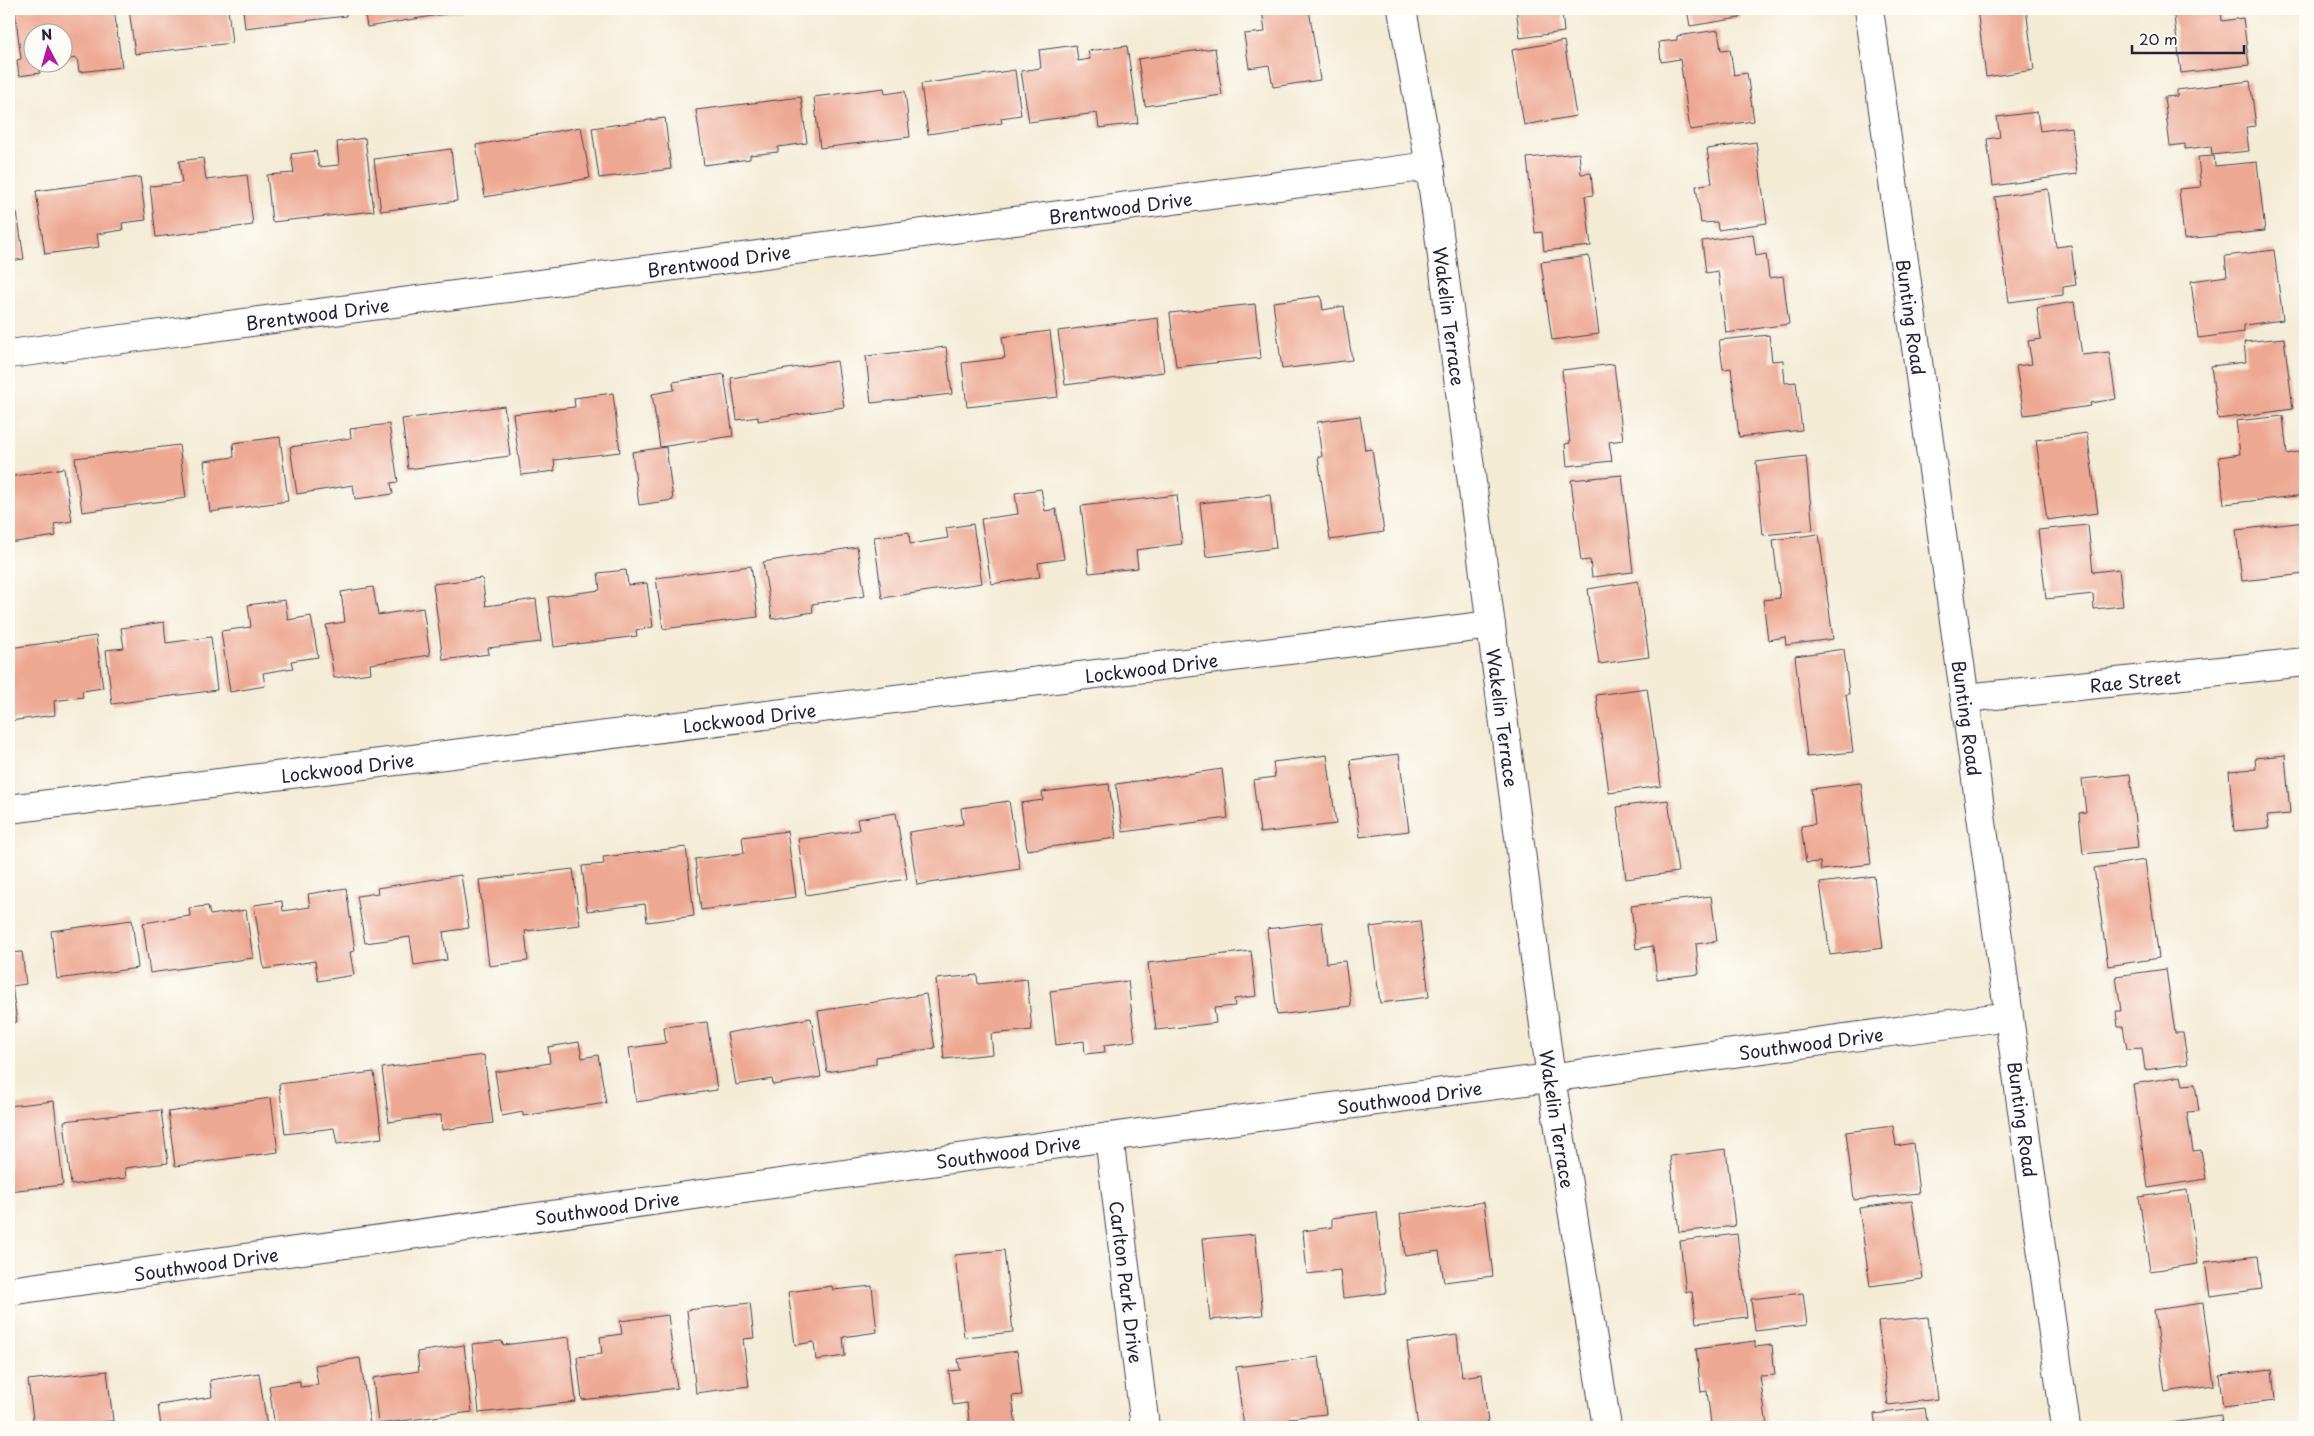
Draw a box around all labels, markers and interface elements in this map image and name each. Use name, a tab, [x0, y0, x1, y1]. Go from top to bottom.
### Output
north arrow	[22, 22, 72, 72]
scale bar	[2132, 22, 2244, 54]
text: N	[40, 24, 53, 46]
text: 20 m	[2139, 27, 2178, 50]
street label: Brentwood Drive	[1047, 184, 1194, 230]
street label: Brentwood Drive	[645, 237, 792, 283]
street label: Wakelin Terrace	[1427, 245, 1472, 387]
street label: Bunting Road	[1890, 257, 1933, 377]
street label: Brentwood Drive	[244, 290, 391, 336]
street label: Lockwood Drive	[1083, 646, 1219, 689]
street label: Wakelin Terrace	[1481, 647, 1526, 789]
street label: Bunting Road	[1946, 659, 1989, 778]
street label: Rae Street	[2088, 662, 2182, 698]
street label: Lockwood Drive	[681, 695, 817, 739]
street label: Lockwood Drive	[279, 745, 416, 789]
street label: Southwood Drive	[1737, 1020, 1885, 1066]
street label: Wakelin Terrace	[1534, 1048, 1582, 1190]
street label: Bunting Road	[2002, 1060, 2045, 1179]
street label: Southwood Drive	[1336, 1074, 1483, 1120]
street label: Southwood Drive	[934, 1128, 1082, 1175]
street label: Southwood Drive	[533, 1184, 681, 1231]
street label: Carlton Park Drive	[1104, 1199, 1150, 1365]
street label: Southwood Drive	[132, 1240, 280, 1287]

